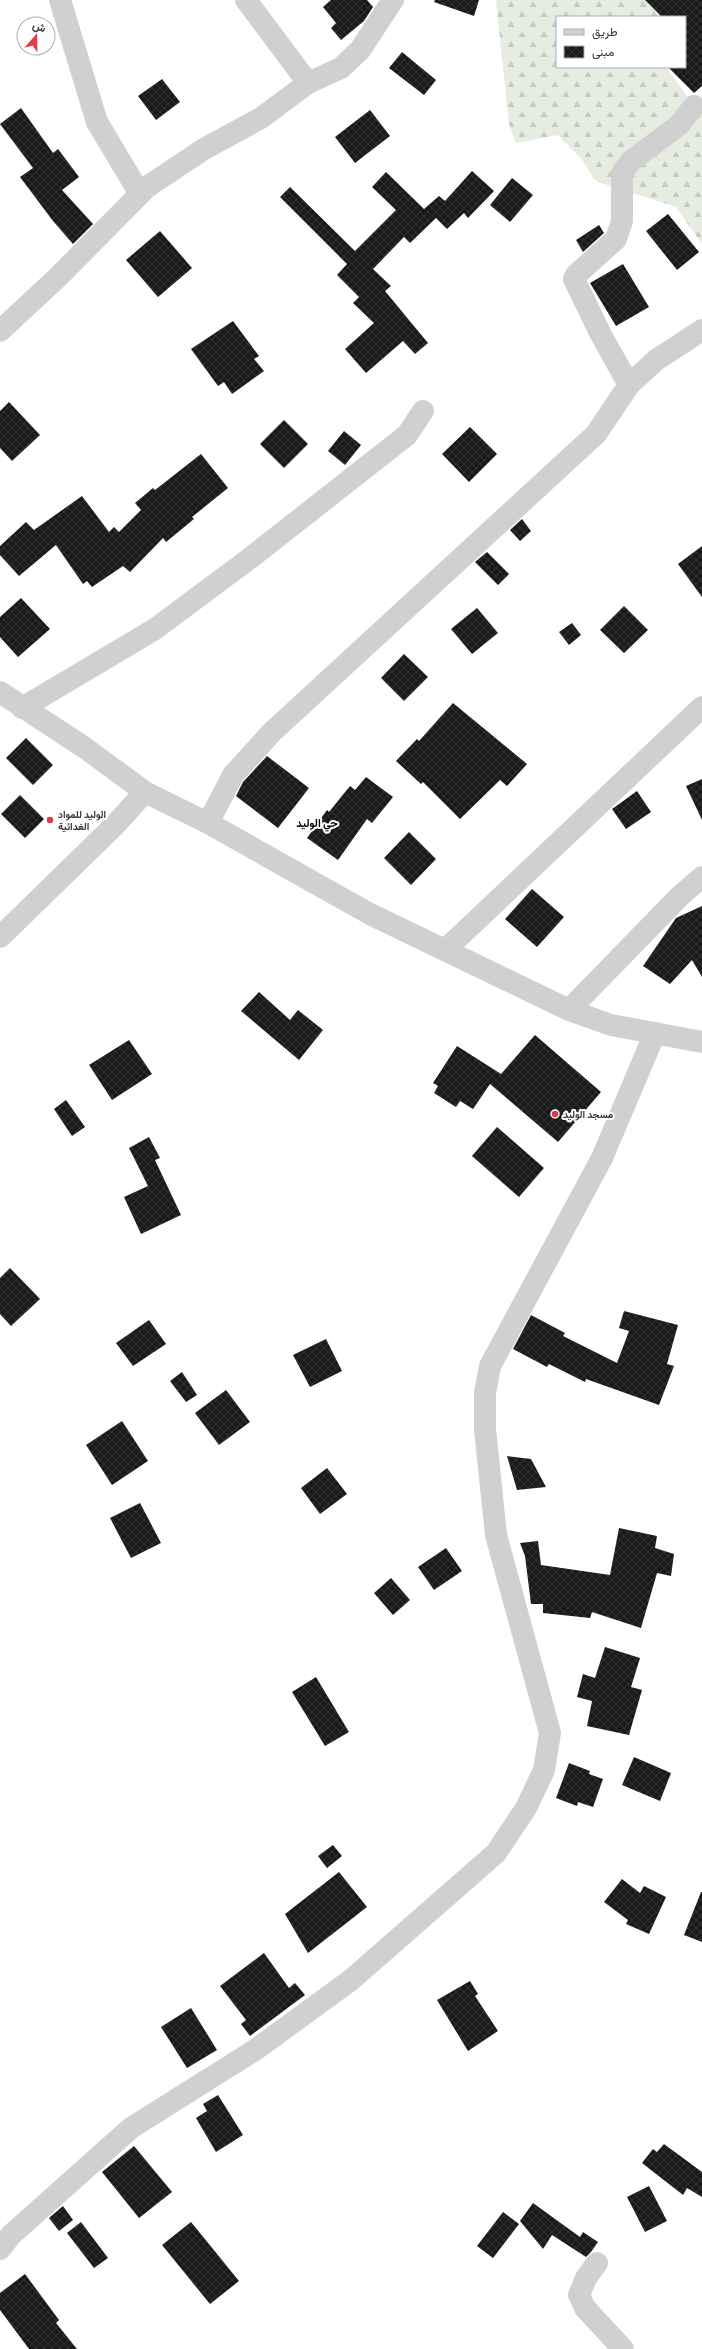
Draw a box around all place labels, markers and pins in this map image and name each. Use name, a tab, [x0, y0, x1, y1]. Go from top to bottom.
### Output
place label: الوليد للمواد الغدائية	[58, 807, 106, 833]
marker: الوليد للمواد الغدائية	[45, 815, 55, 825]
place label: مسجد الوليد	[563, 1107, 614, 1121]
marker: مسجد الوليد	[550, 1109, 560, 1119]

